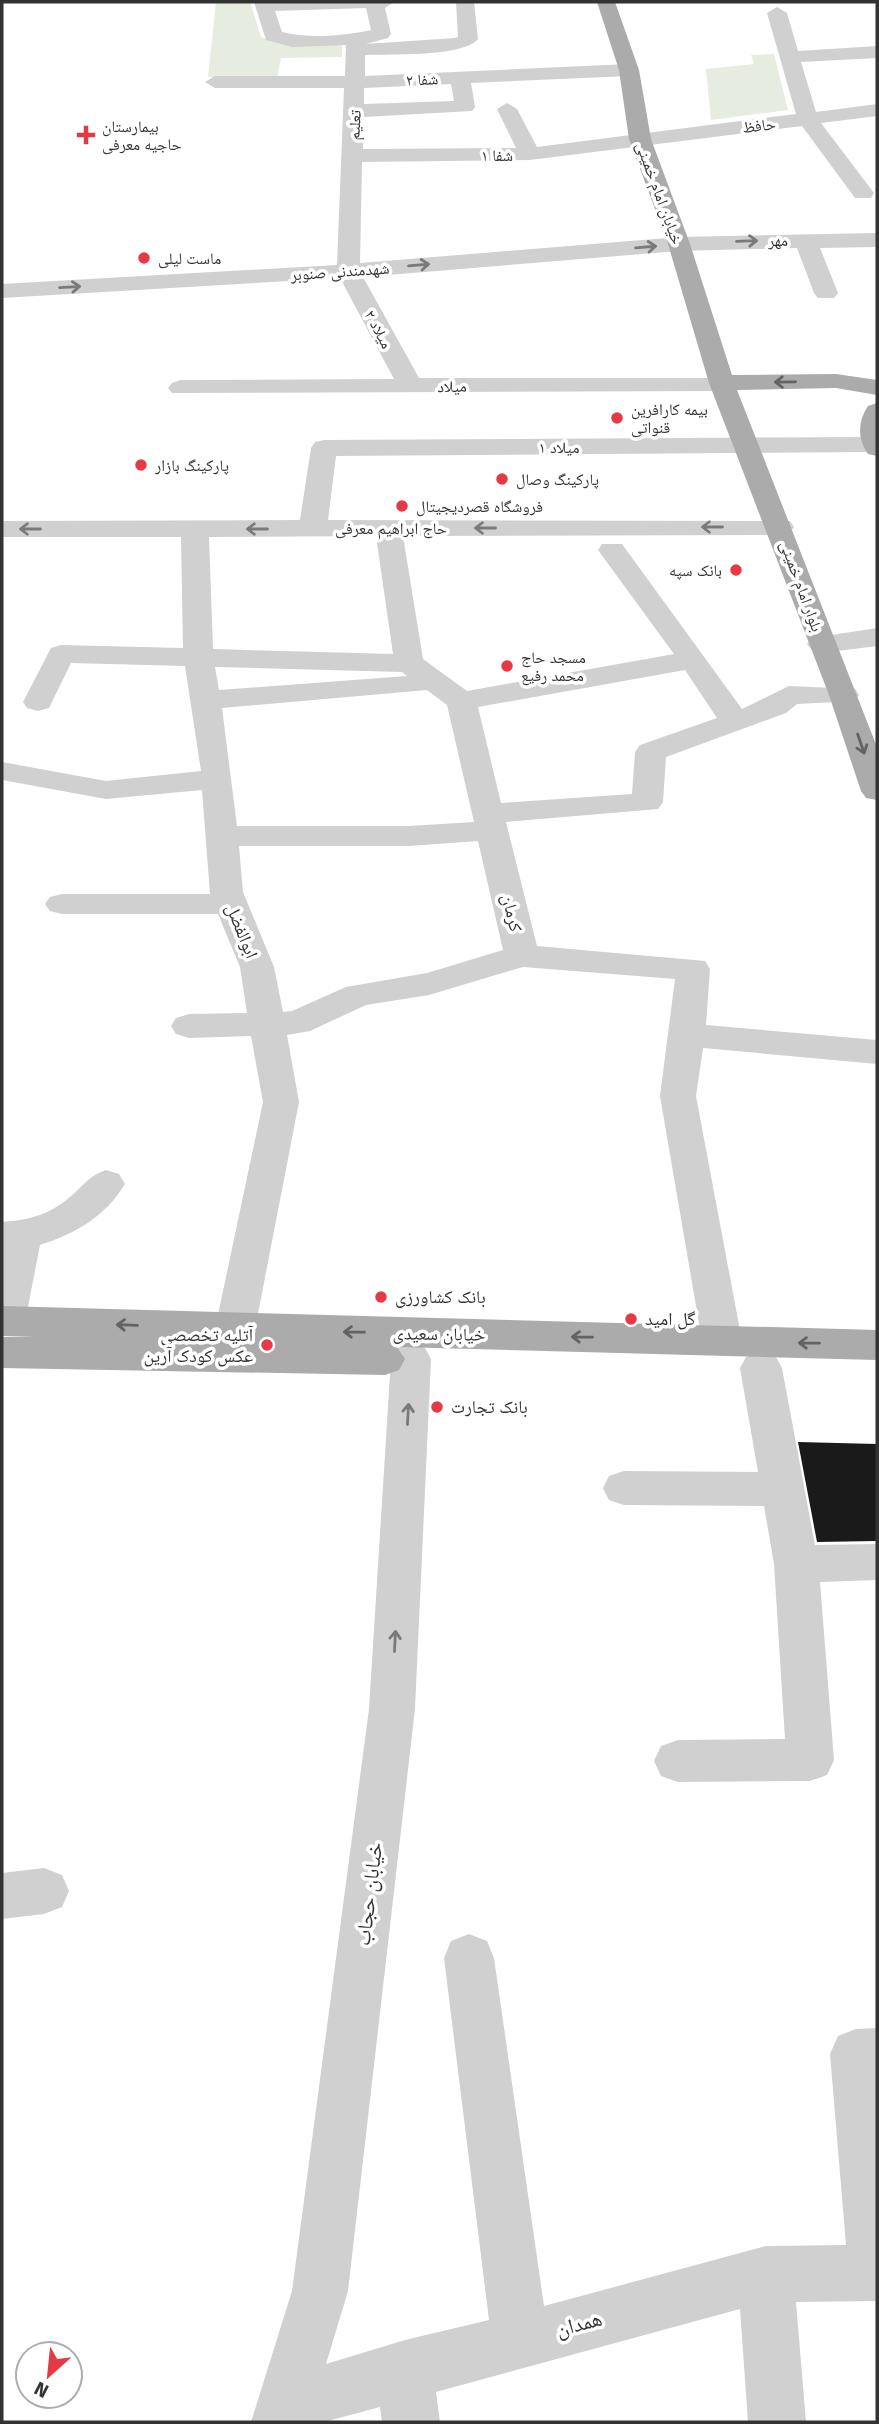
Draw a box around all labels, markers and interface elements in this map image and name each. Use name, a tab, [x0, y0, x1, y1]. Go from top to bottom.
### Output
street label: شفا ۲	[405, 69, 439, 90]
street label: تعلیم	[344, 109, 366, 141]
street label: حافظ	[741, 114, 777, 137]
place label: بیمارستان حاجیه معرفی	[102, 117, 182, 155]
marker: بیمارستان حاجیه معرفی	[76, 125, 96, 145]
street label: خیابان امام خمینی	[631, 139, 687, 247]
street label: شفا ۱	[481, 146, 513, 165]
street label: مهر	[767, 231, 788, 250]
one-way arrow	[735, 235, 758, 248]
one-way arrow	[634, 240, 657, 253]
place label: ماست لیلی	[158, 249, 221, 269]
marker: ماست لیلی	[136, 250, 152, 266]
one-way arrow	[407, 258, 430, 271]
street label: شهدمندنی صنوبر	[289, 259, 390, 285]
one-way arrow	[58, 280, 81, 293]
street label: میلاد ۲	[361, 307, 397, 352]
one-way arrow	[774, 375, 797, 389]
street label: میلاد	[437, 377, 467, 396]
place label: بیمه کارافرین قنواتی	[631, 400, 708, 438]
marker: بیمه کارافرین قنواتی	[609, 410, 625, 426]
street label: میلاد ۱	[539, 438, 579, 457]
place label: پارکینگ بازار	[154, 456, 229, 475]
marker: پارکینگ بازار	[133, 457, 149, 473]
place label: پارکینگ وصال	[516, 470, 599, 490]
marker: پارکینگ وصال	[494, 471, 510, 487]
place label: فروشگاه قصردیجیتال	[416, 497, 543, 517]
marker: فروشگاه قصردیجیتال	[394, 498, 410, 514]
street label: حاج ابراهیم معرفی	[335, 519, 447, 539]
one-way arrow	[701, 520, 724, 534]
one-way arrow	[473, 521, 496, 535]
one-way arrow	[18, 522, 41, 536]
one-way arrow	[246, 522, 269, 535]
street label: بلوار امام خمینی	[775, 538, 827, 635]
place label: بانک سپه	[669, 561, 722, 580]
marker: بانک سپه	[728, 562, 744, 578]
place label: مسجد حاج محمد رفیع	[521, 648, 586, 686]
marker: مسجد حاج محمد رفیع	[499, 658, 515, 674]
one-way arrow	[856, 732, 868, 754]
street label: کرمان	[497, 892, 527, 935]
street label: ابوالفضل	[221, 900, 263, 962]
place label: بانک کشاورزی	[395, 1286, 486, 1308]
marker: بانک کشاورزی	[373, 1289, 389, 1305]
place label: گل امید	[645, 1308, 696, 1330]
marker: گل امید	[623, 1311, 639, 1327]
one-way arrow	[116, 1319, 139, 1332]
street label: خیابان سعیدی	[392, 1322, 486, 1346]
place label: آتلیه تخصصی عکس کودک آرین	[144, 1324, 253, 1367]
one-way arrow	[343, 1325, 366, 1338]
one-way arrow	[570, 1331, 593, 1344]
one-way arrow	[798, 1336, 821, 1350]
marker: آتلیه تخصصی عکس کودک آرین	[259, 1337, 275, 1353]
place label: بانک تجارت	[451, 1396, 528, 1418]
marker: بانک تجارت	[429, 1399, 445, 1415]
one-way arrow	[401, 1403, 414, 1426]
one-way arrow	[389, 1630, 402, 1653]
street label: خیابان حجاب	[350, 1841, 388, 1947]
street label: همدان	[553, 2305, 605, 2343]
north arrow	[14, 2340, 84, 2410]
text: N	[31, 2377, 52, 2403]

